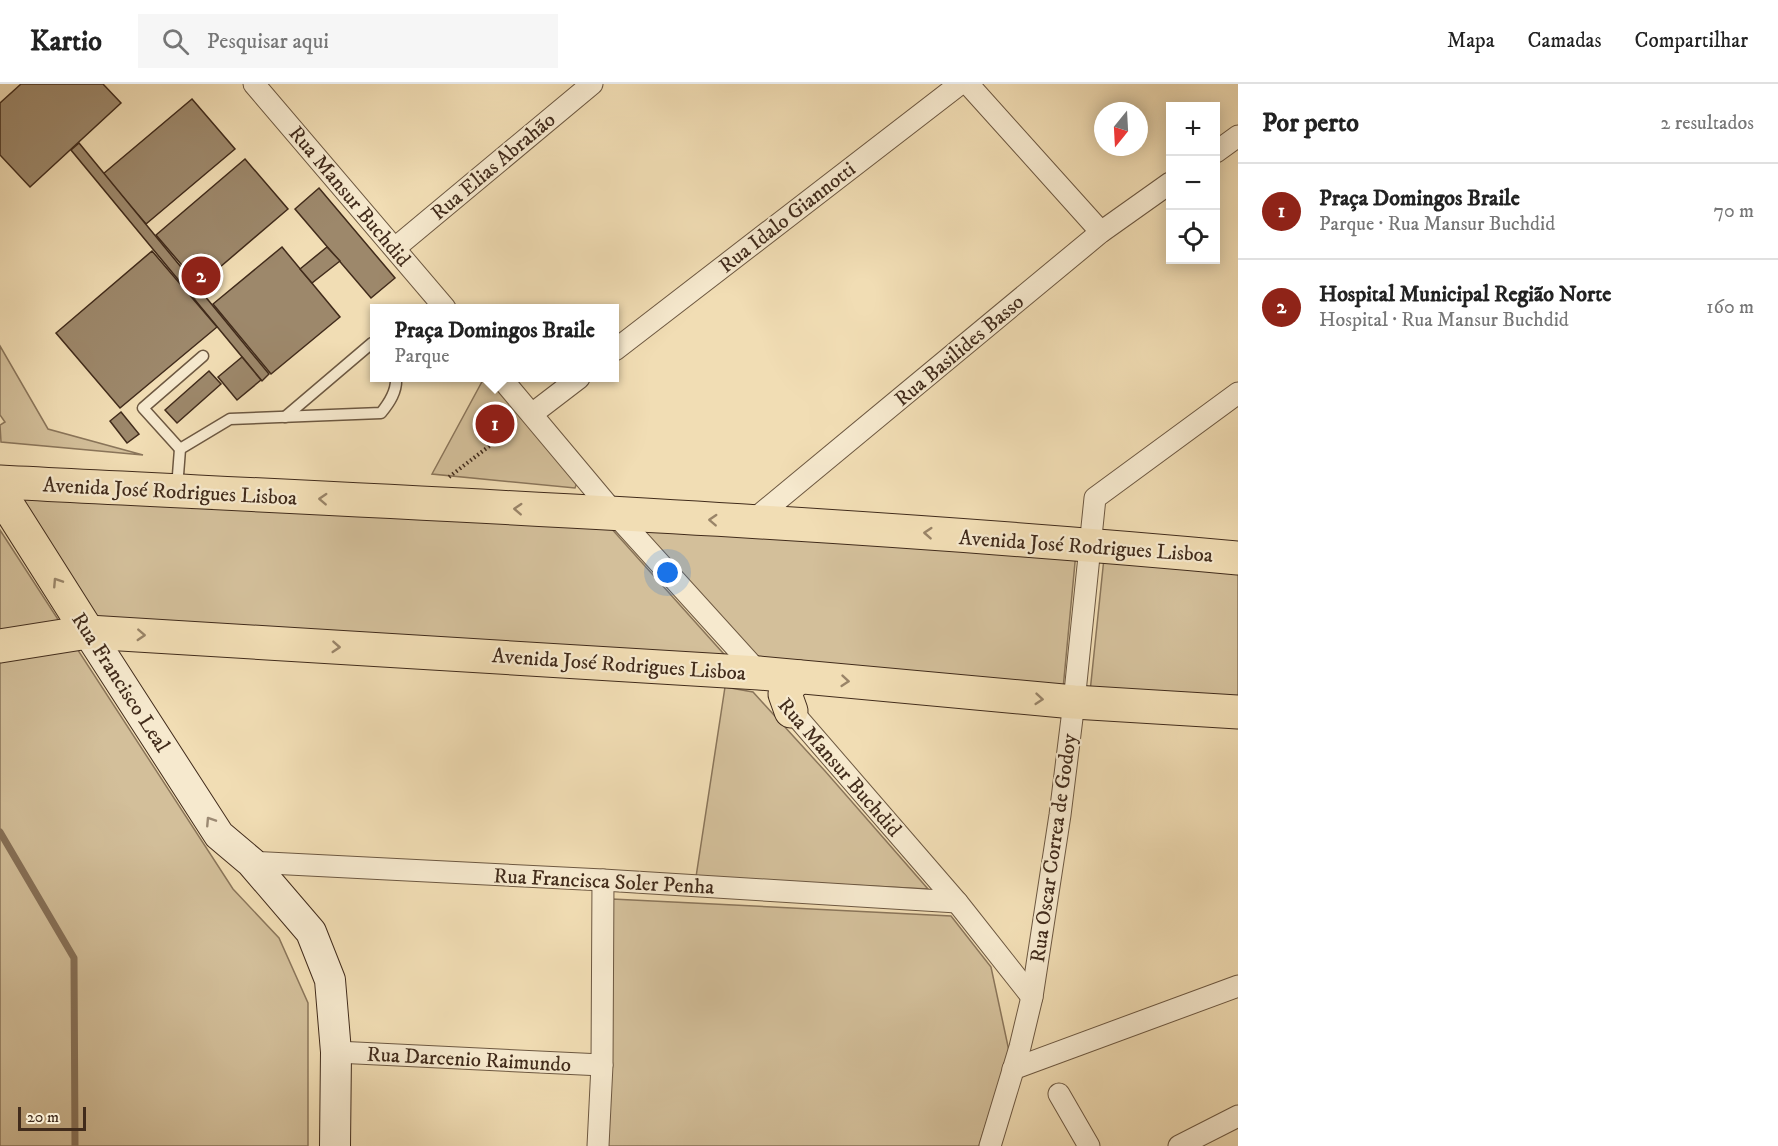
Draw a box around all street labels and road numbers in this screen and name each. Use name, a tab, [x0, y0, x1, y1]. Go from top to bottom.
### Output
street label: Rua Elias Abrahão	[426, 107, 561, 226]
street label: Rua Mansur Buchdid	[283, 121, 416, 273]
street label: Rua Idalo Giannotti	[714, 156, 861, 279]
street label: Rua Basilides Basso	[890, 289, 1030, 412]
street label: Avenida José Rodrigues Lisboa	[42, 472, 298, 512]
street label: Avenida José Rodrigues Lisboa	[958, 525, 1214, 569]
street label: Rua Francisco Leal	[65, 608, 175, 758]
street label: Avenida José Rodrigues Lisboa	[491, 643, 747, 687]
street label: Rua Mansur Buchdid	[772, 693, 907, 843]
street label: Rua Oscar Correa de Godoy	[1025, 731, 1083, 964]
street label: Rua Francisca Soler Penha	[493, 863, 715, 901]
street label: Rua Darcenio Raimundo	[366, 1042, 572, 1078]

